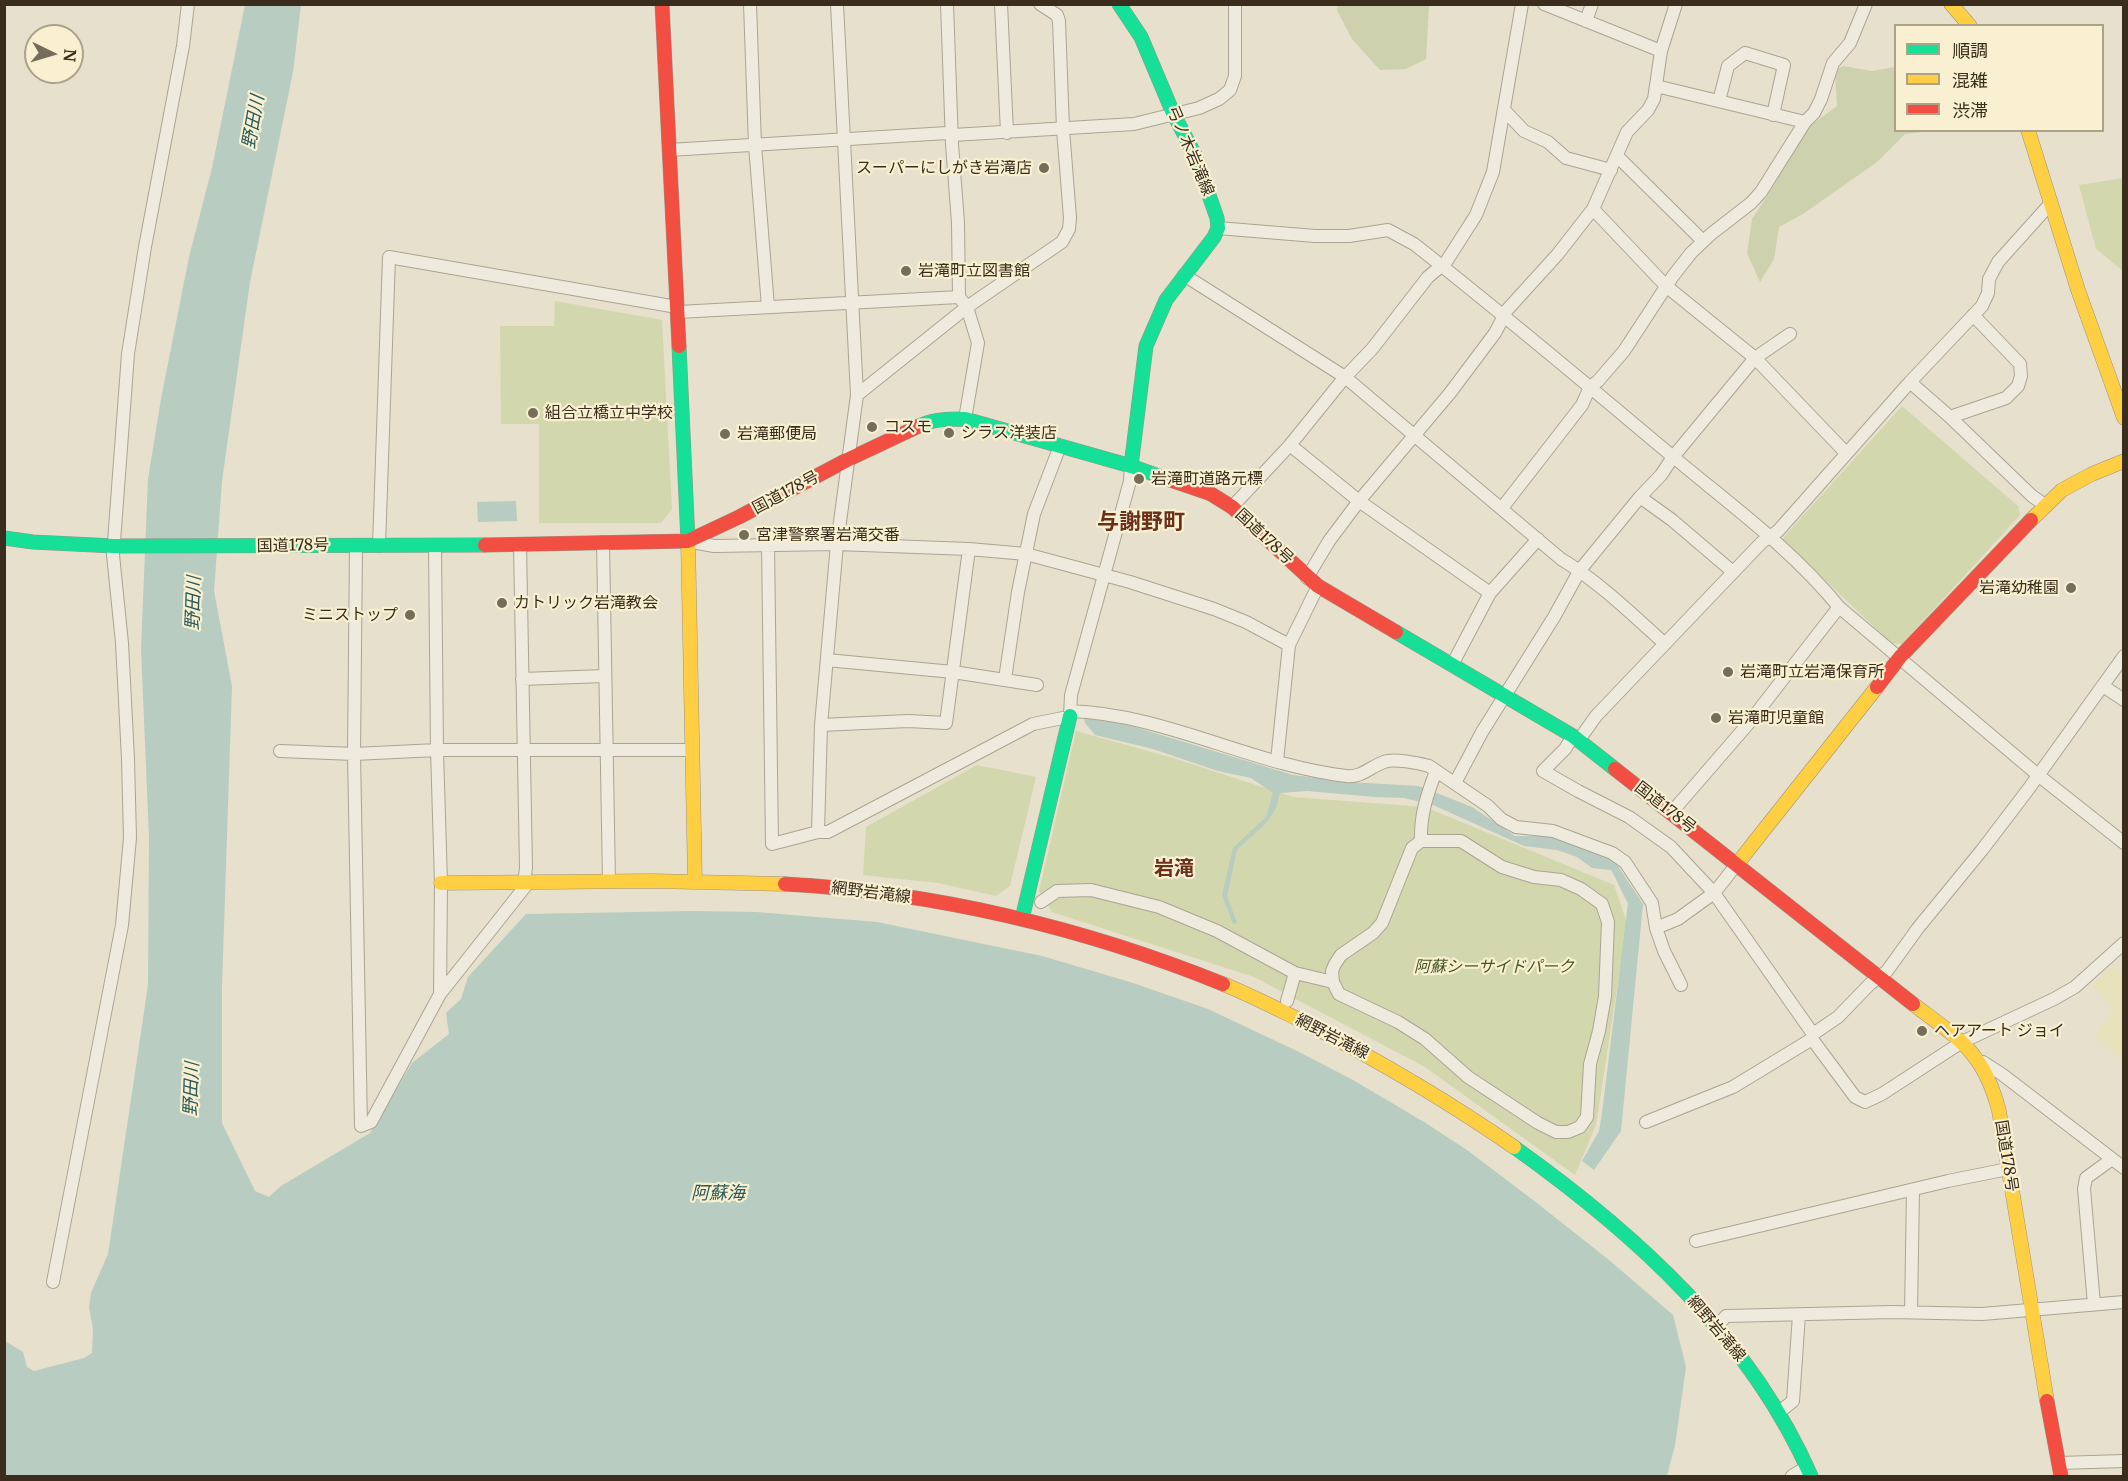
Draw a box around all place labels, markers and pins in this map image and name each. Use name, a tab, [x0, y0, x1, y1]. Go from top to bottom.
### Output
place label: スーパーにしがき岩滝店	[856, 158, 1032, 178]
marker: スーパーにしがき岩滝店	[1037, 161, 1051, 175]
place label: 岩滝町立図書館	[918, 261, 1030, 281]
marker: 岩滝町立図書館	[899, 264, 913, 278]
place label: 組合立橋立中学校	[545, 403, 673, 423]
marker: 組合立橋立中学校	[526, 406, 540, 420]
place label: コスモ	[884, 417, 932, 437]
marker: コスモ	[865, 420, 879, 434]
place label: シラス洋装店	[961, 423, 1057, 443]
place label: 岩滝郵便局	[737, 424, 817, 444]
marker: シラス洋装店	[942, 426, 956, 440]
marker: 岩滝郵便局	[718, 427, 732, 441]
place label: 岩滝町道路元標	[1151, 469, 1263, 489]
marker: 岩滝町道路元標	[1132, 472, 1146, 486]
place label: 宮津警察署岩滝交番	[756, 525, 900, 545]
marker: 宮津警察署岩滝交番	[737, 528, 751, 542]
place label: 岩滝幼稚園	[1979, 578, 2059, 598]
marker: 岩滝幼稚園	[2064, 581, 2078, 595]
place label: カトリック岩滝教会	[514, 593, 658, 613]
marker: カトリック岩滝教会	[495, 596, 509, 610]
place label: ミニストップ	[302, 605, 398, 625]
marker: ミニストップ	[403, 608, 417, 622]
place label: 岩滝町立岩滝保育所	[1740, 662, 1884, 682]
marker: 岩滝町立岩滝保育所	[1721, 665, 1735, 679]
place label: 岩滝町児童館	[1728, 708, 1824, 728]
marker: 岩滝町児童館	[1709, 711, 1723, 725]
place label: ヘアアート ジョイ	[1934, 1021, 2065, 1041]
marker: ヘアアート ジョイ	[1915, 1024, 1929, 1038]

